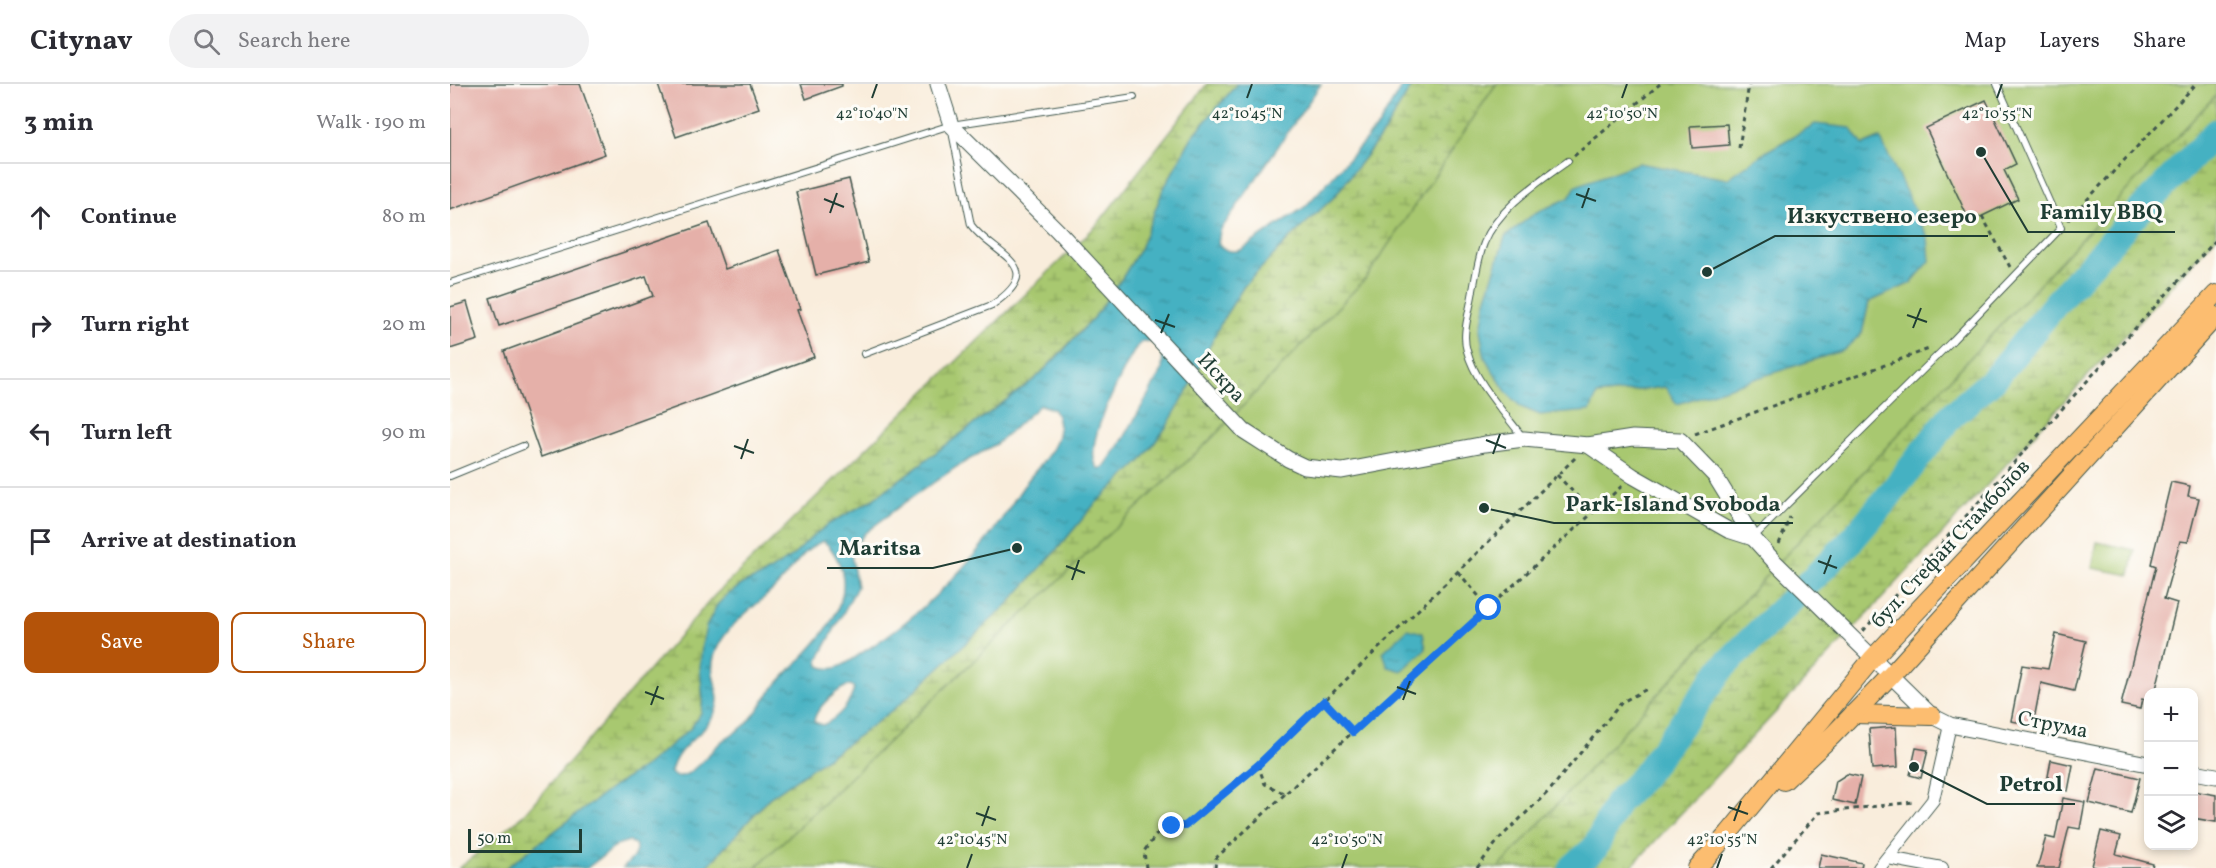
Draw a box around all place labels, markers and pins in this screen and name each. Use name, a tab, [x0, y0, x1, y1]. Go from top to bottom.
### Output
callout: Family BBQ	[2028, 192, 2175, 232]
callout: Изкуствено езеро	[1775, 196, 1988, 236]
callout: Park-Island Svoboda	[1554, 483, 1793, 523]
callout: Maritsa	[827, 528, 933, 568]
callout: Petrol	[1987, 764, 2075, 804]

